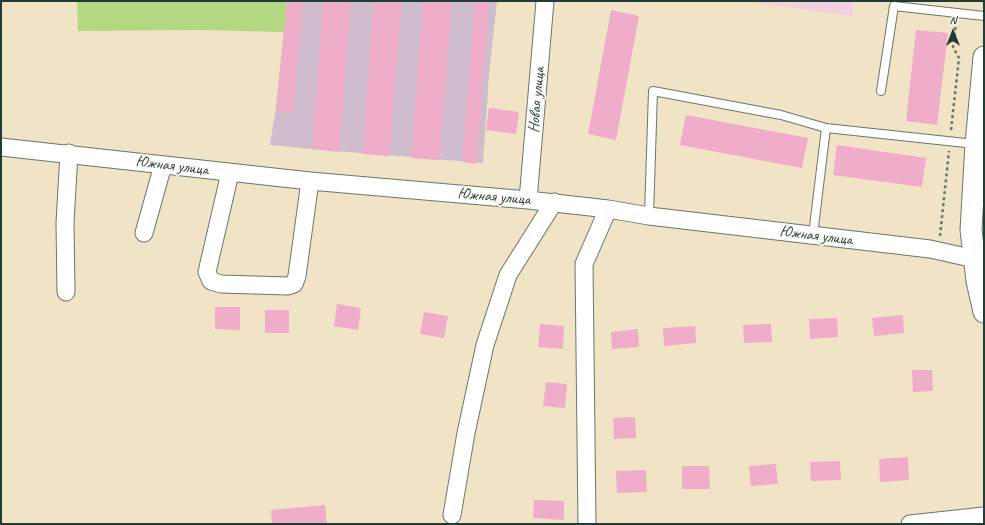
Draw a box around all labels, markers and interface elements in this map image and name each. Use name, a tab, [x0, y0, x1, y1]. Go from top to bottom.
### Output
north arrow	[933, 12, 973, 52]
text: N	[950, 13, 956, 27]
street label: Новая улица	[525, 66, 549, 134]
street label: Южная улица	[135, 152, 209, 180]
street label: Южная улица	[457, 184, 531, 210]
street label: Южная улица	[779, 222, 853, 250]

